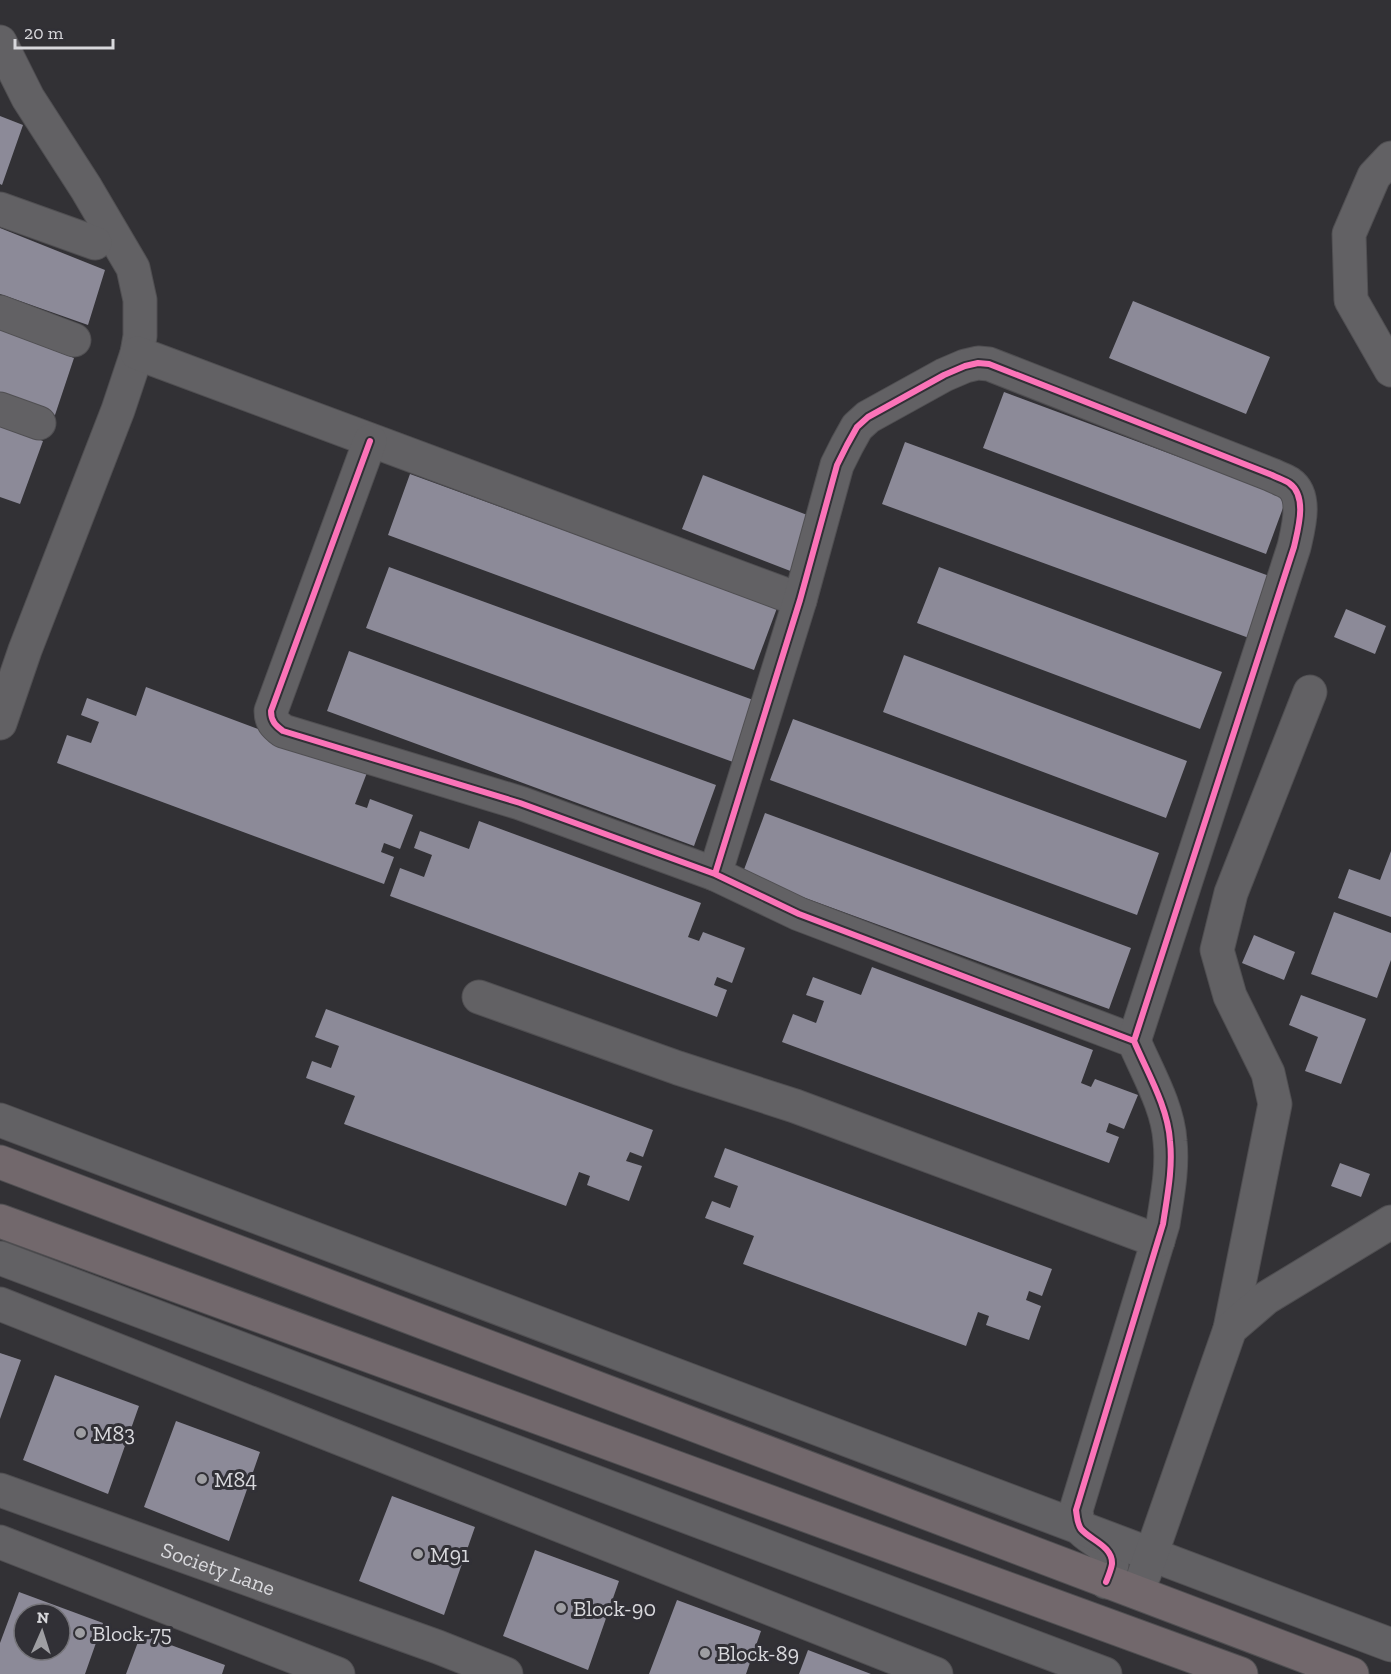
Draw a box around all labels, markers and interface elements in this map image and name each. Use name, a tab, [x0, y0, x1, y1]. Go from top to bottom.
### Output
scale bar	[15, 12, 112, 50]
text: 20 m	[24, 22, 64, 44]
place label: M83	[93, 1420, 135, 1447]
marker: M83	[74, 1426, 88, 1440]
place label: M84	[214, 1466, 257, 1493]
marker: M84	[195, 1472, 209, 1486]
street label: Society Lane	[158, 1535, 279, 1601]
place label: M91	[430, 1541, 470, 1568]
marker: M91	[411, 1547, 425, 1561]
place label: Block-90	[573, 1595, 656, 1622]
marker: Block-90	[554, 1601, 568, 1615]
north arrow	[12, 1602, 72, 1662]
text: N	[36, 1608, 49, 1627]
place label: Block-75	[92, 1620, 172, 1647]
marker: Block-75	[73, 1626, 87, 1640]
place label: Block-89	[717, 1640, 799, 1667]
marker: Block-89	[698, 1646, 712, 1660]

